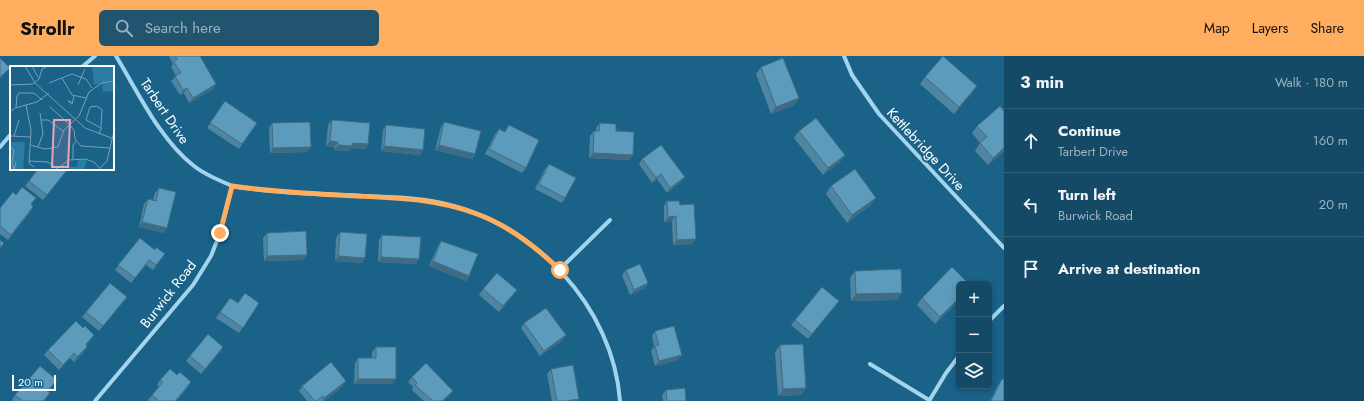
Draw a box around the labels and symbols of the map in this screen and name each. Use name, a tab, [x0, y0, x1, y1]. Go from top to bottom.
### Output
inset map	[10, 66, 114, 170]
street label: Tarbert Drive	[136, 74, 194, 148]
street label: Kettlebridge Drive	[882, 103, 970, 195]
route end	[211, 224, 229, 242]
street label: Burwick Road	[135, 256, 201, 332]
route start	[551, 261, 569, 279]
scale bar	[12, 373, 56, 392]

